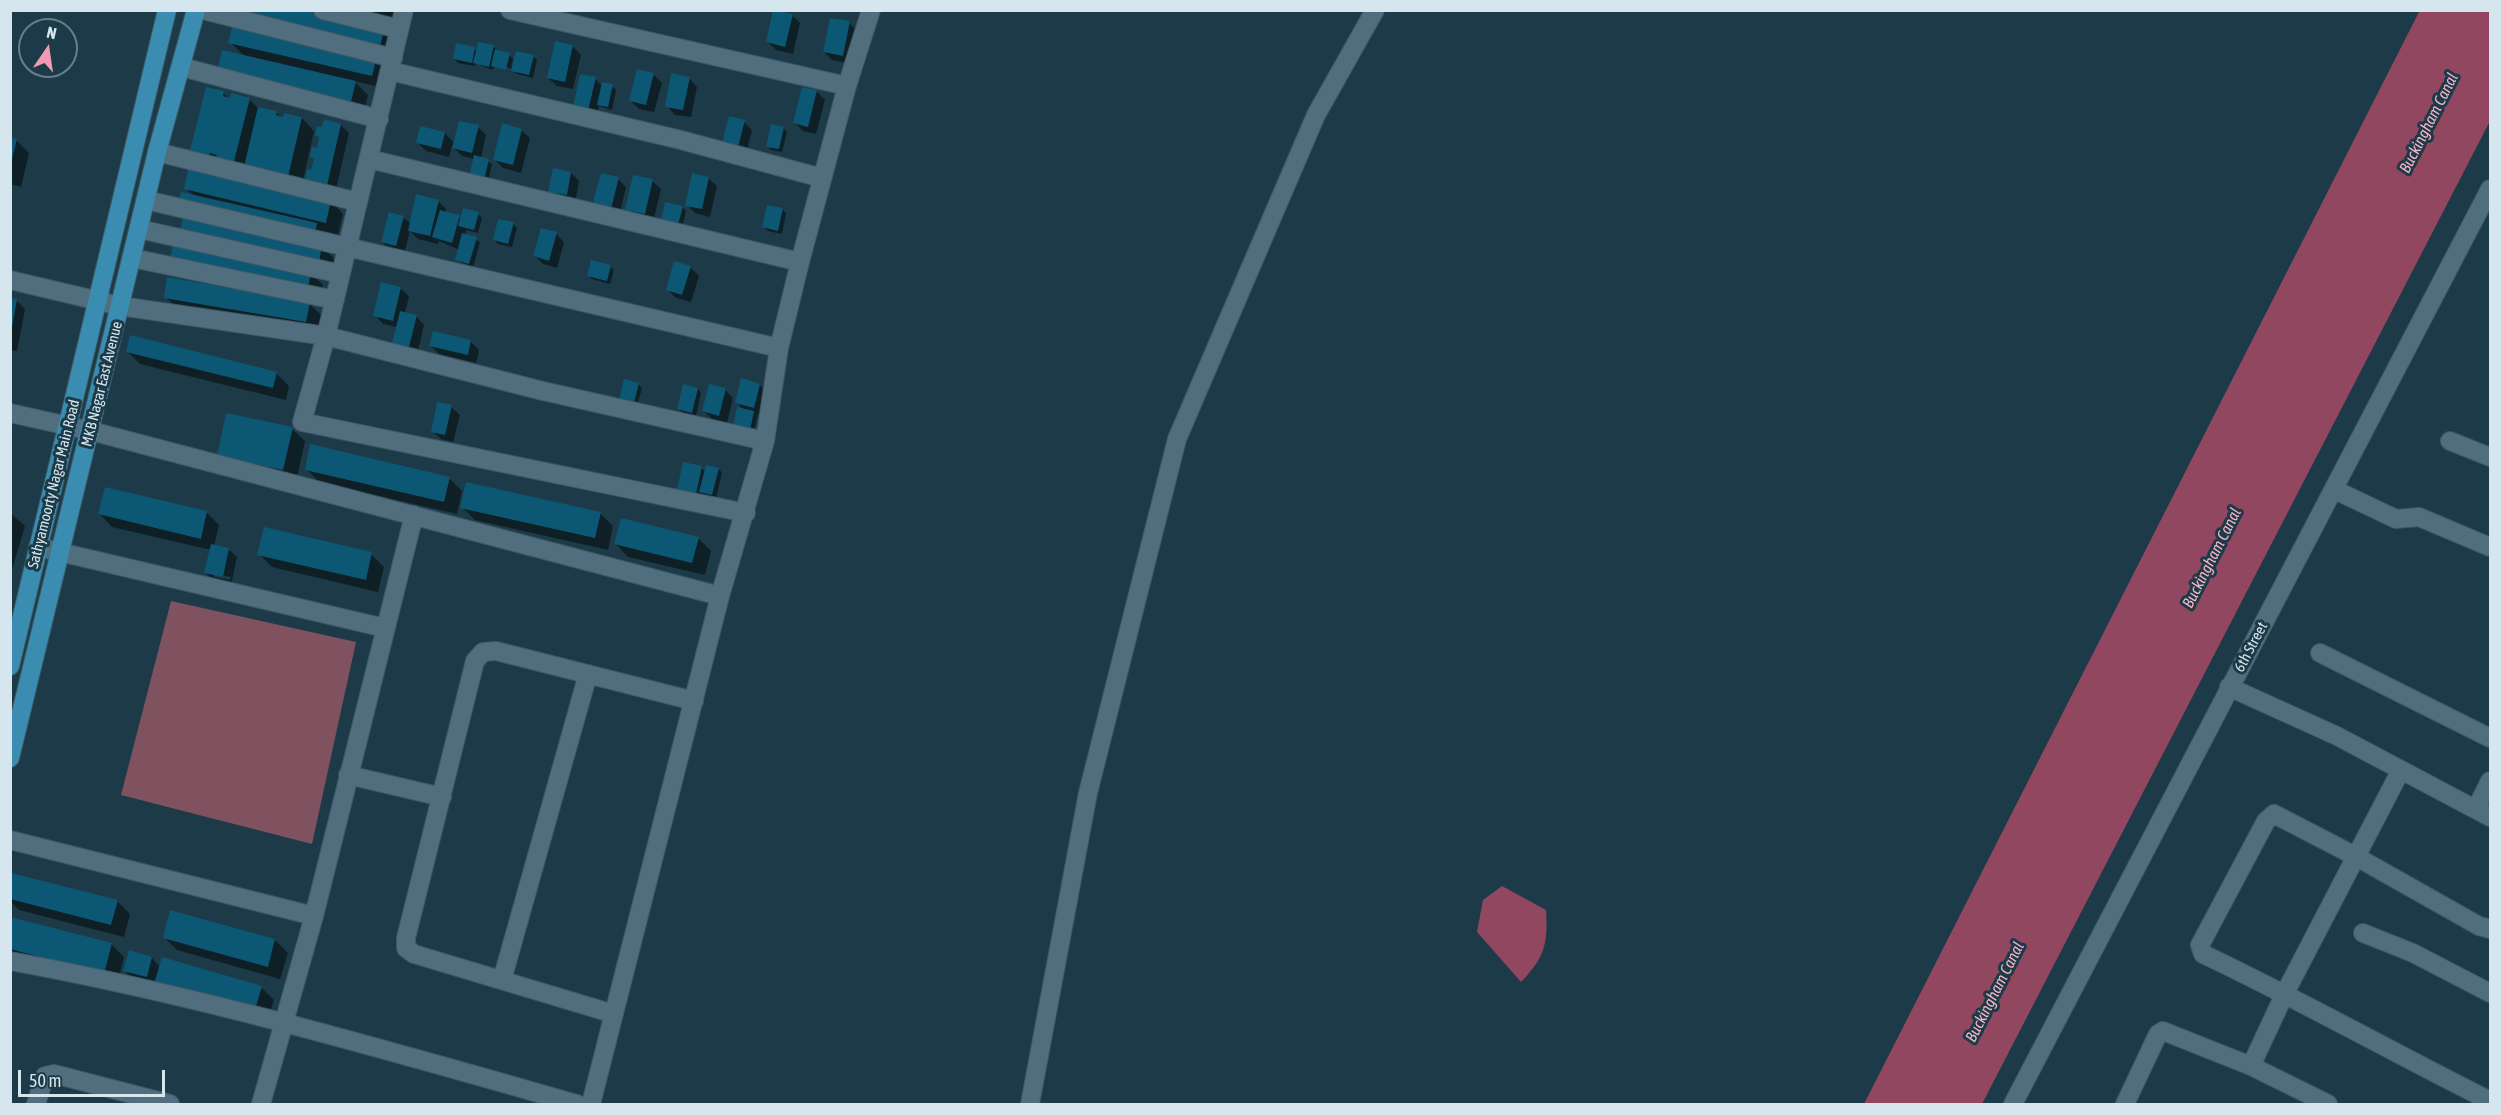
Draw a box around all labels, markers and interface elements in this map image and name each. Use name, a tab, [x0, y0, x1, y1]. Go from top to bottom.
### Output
north arrow	[18, 18, 78, 78]
text: N	[45, 23, 58, 42]
water label: Buckingham Canal	[2396, 70, 2462, 176]
street label: MKB Nagar East Avenue	[78, 319, 126, 449]
street label: Sathyamoorty Nagar Main Road	[24, 398, 84, 570]
water label: Buckingham Canal	[2179, 505, 2245, 611]
street label: 6th Street	[2230, 619, 2272, 675]
water label: Buckingham Canal	[1962, 939, 2028, 1045]
scale bar	[21, 1058, 168, 1096]
text: 50 m	[29, 1070, 61, 1091]

